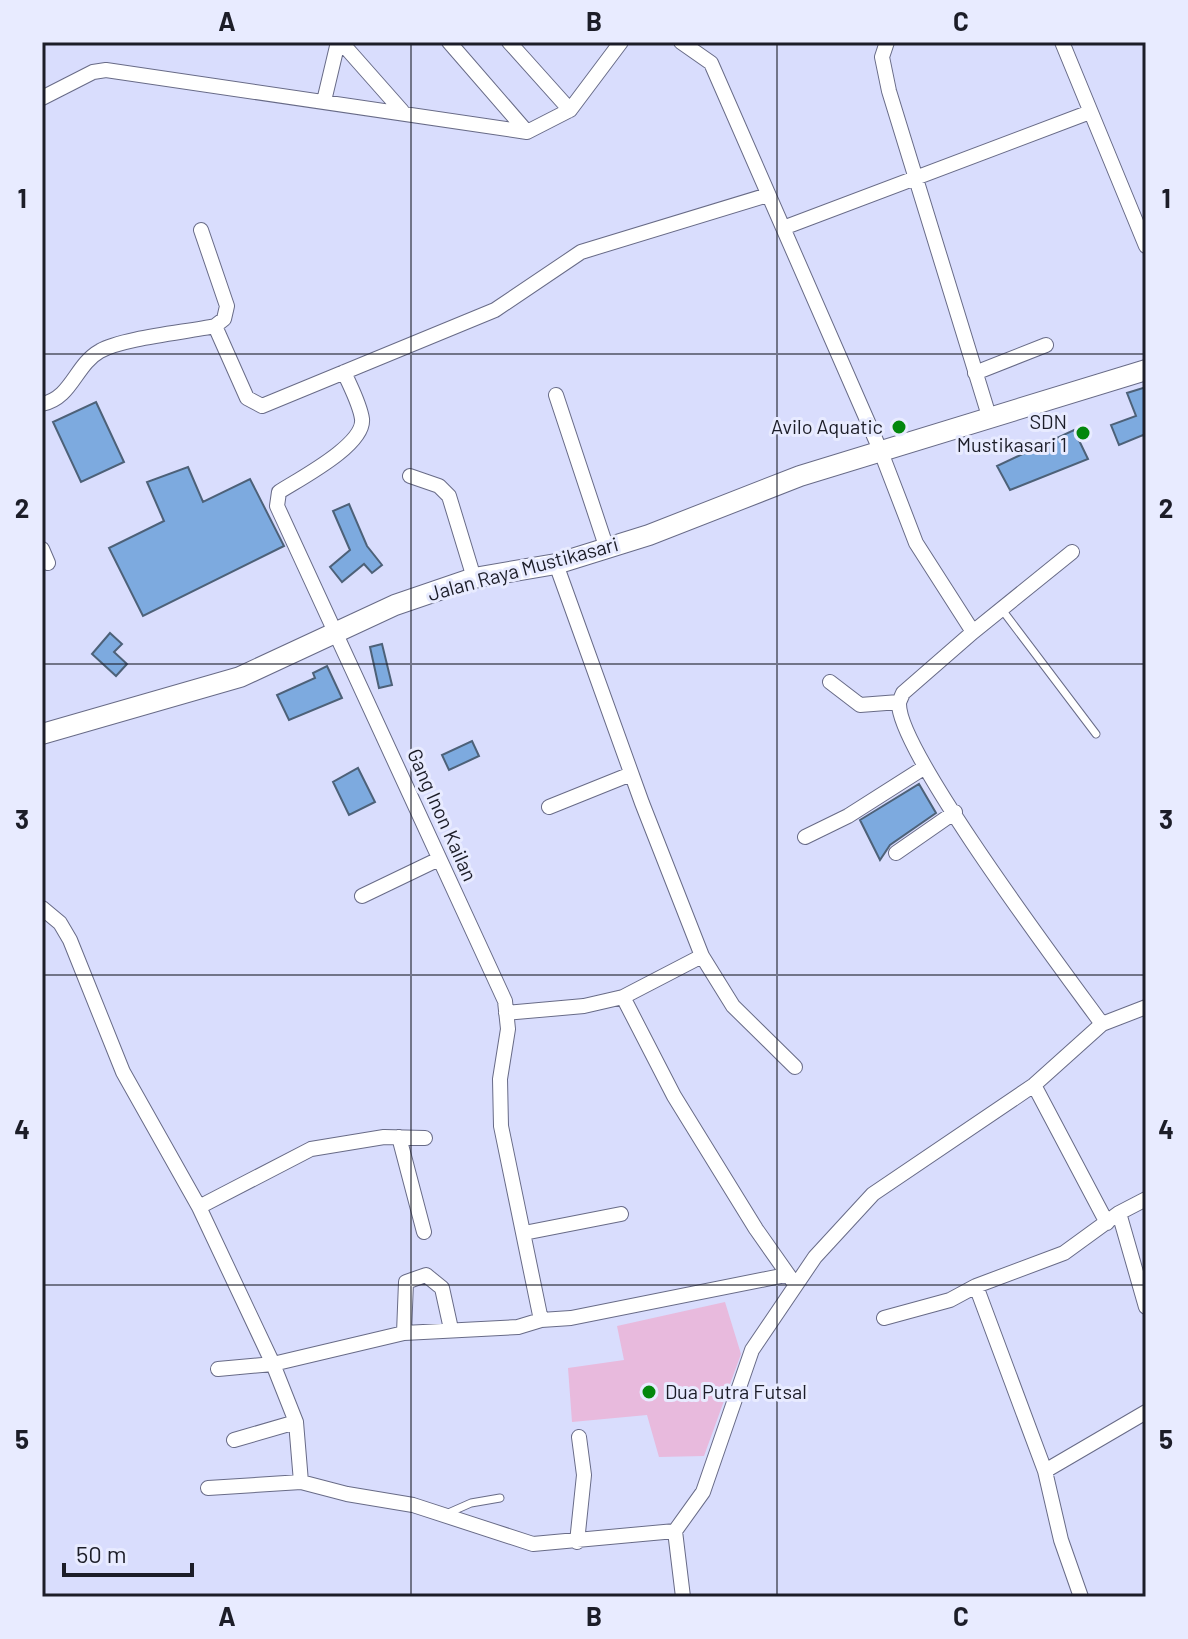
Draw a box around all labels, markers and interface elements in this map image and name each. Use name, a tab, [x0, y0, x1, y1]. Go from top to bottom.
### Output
text: A	[218, 5, 236, 36]
text: B	[586, 5, 602, 36]
text: C	[953, 5, 969, 36]
text: 1	[17, 182, 27, 213]
text: 1	[1161, 182, 1171, 213]
place label: SDN Mustikasari 1	[957, 409, 1067, 456]
place label: Avilo Aquatic	[771, 414, 883, 438]
marker: Avilo Aquatic	[890, 418, 908, 436]
marker: SDN Mustikasari 1	[1074, 424, 1092, 442]
text: 2	[15, 492, 29, 523]
text: 2	[1159, 492, 1173, 523]
street label: Jalan Raya Mustikasari	[425, 531, 621, 605]
street label: Gang Inon Kailan	[403, 745, 483, 885]
text: 3	[15, 803, 29, 834]
text: 3	[1159, 803, 1173, 834]
text: 4	[14, 1113, 30, 1144]
text: 4	[1158, 1113, 1174, 1144]
place label: Dua Putra Futsal	[665, 1379, 807, 1403]
marker: Dua Putra Futsal	[640, 1383, 658, 1401]
text: 5	[15, 1423, 29, 1454]
text: 5	[1159, 1423, 1173, 1454]
scale bar	[64, 1527, 192, 1577]
text: 50 m	[76, 1539, 127, 1568]
text: A	[218, 1600, 236, 1631]
text: B	[586, 1600, 602, 1631]
text: C	[953, 1600, 969, 1631]

